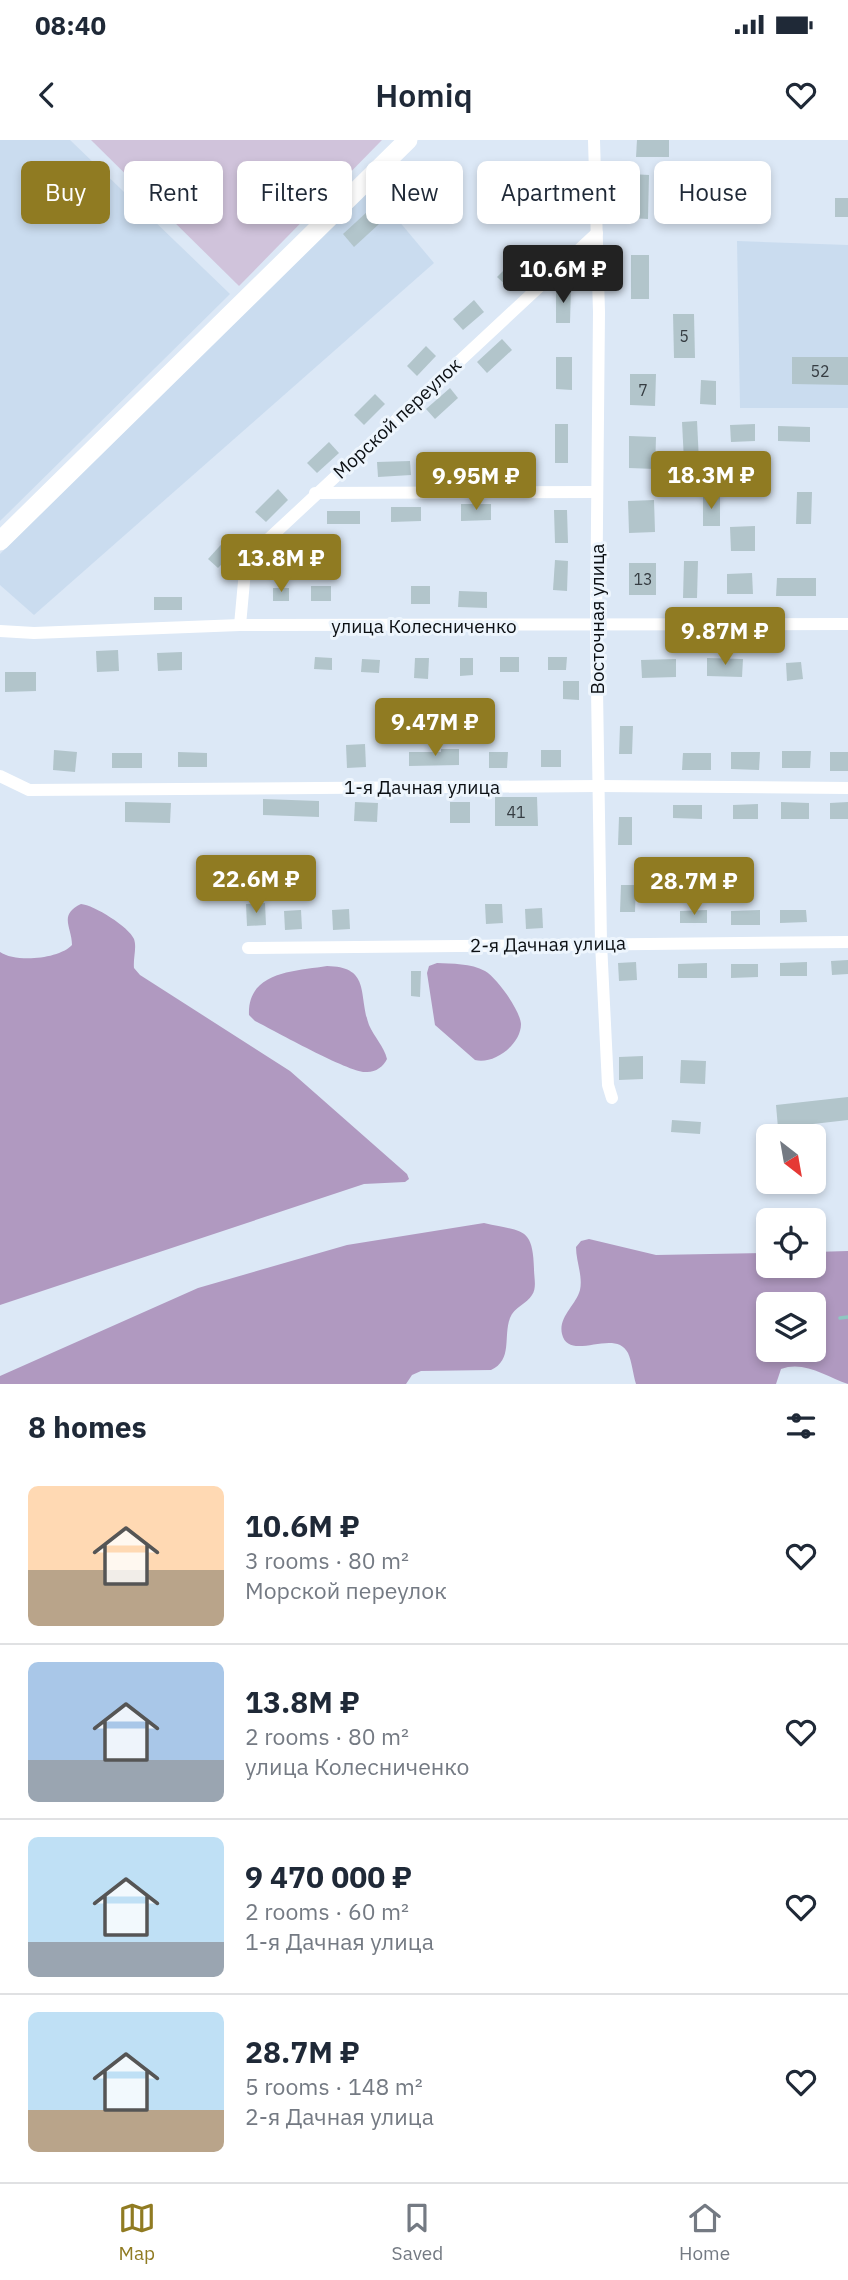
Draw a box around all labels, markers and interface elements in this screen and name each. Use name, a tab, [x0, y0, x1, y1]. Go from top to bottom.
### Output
text: 08:40	[35, 8, 106, 42]
text: Homiq	[375, 74, 473, 116]
icon: back	[28, 76, 66, 114]
icon: heart	[782, 76, 820, 114]
chip: Buy	[21, 161, 110, 224]
chip: Rent	[124, 161, 223, 224]
chip: Filters	[237, 161, 352, 224]
chip: New	[366, 161, 463, 224]
chip: Apartment	[477, 161, 640, 224]
chip: House	[654, 161, 771, 224]
pin: 10.6M ₽	[498, 246, 628, 305]
text: 10.6M ₽	[519, 253, 607, 283]
house number: 5	[679, 326, 689, 346]
street label: Морской переулок	[328, 352, 466, 484]
house number: 52	[810, 361, 830, 381]
house number: 7	[638, 380, 648, 400]
pin: 9.95M ₽	[411, 452, 541, 512]
pin: 18.3M ₽	[646, 452, 776, 511]
text: 18.3M ₽	[667, 459, 755, 489]
text: 9.95M ₽	[432, 460, 520, 490]
pin: 13.8M ₽	[216, 534, 346, 594]
text: 13.8M ₽	[237, 542, 325, 572]
street label: Восточная улица	[585, 544, 609, 694]
house number: 13	[633, 569, 653, 589]
pin: 9.87M ₽	[660, 608, 790, 667]
street label: улица Колесниченко	[331, 614, 517, 638]
text: 9.87M ₽	[681, 615, 769, 645]
pin: 9.47M ₽	[370, 698, 500, 758]
text: 9.47M ₽	[391, 706, 479, 736]
street label: 1-я Дачная улица	[344, 775, 500, 799]
house number: 41	[506, 802, 526, 822]
pin: 22.6M ₽	[191, 856, 321, 915]
pin: 28.7M ₽	[629, 858, 759, 917]
text: 22.6M ₽	[212, 863, 300, 893]
text: 28.7M ₽	[650, 865, 738, 895]
street label: 2-я Дачная улица	[470, 931, 626, 957]
north arrow	[756, 1124, 826, 1194]
map controls	[756, 1124, 826, 1362]
button: locate	[756, 1208, 826, 1278]
button: layers	[756, 1292, 826, 1362]
text: 8 homes	[28, 1407, 147, 1446]
icon: filters	[782, 1407, 820, 1445]
text: 10.6M ₽	[245, 1506, 360, 1545]
icon: home	[84, 1514, 168, 1598]
icon: heart	[782, 1537, 820, 1575]
text: 3 rooms · 80 m²	[245, 1545, 409, 1575]
text: Морской переулок	[245, 1575, 447, 1605]
text: 13.8M ₽	[245, 1682, 360, 1721]
icon: home	[84, 1690, 168, 1774]
icon: heart	[782, 1713, 820, 1751]
text: 2 rooms · 80 m²	[245, 1721, 409, 1751]
text: улица Колесниченко	[245, 1751, 470, 1781]
text: 9 470 000 ₽	[245, 1857, 412, 1896]
icon: home	[84, 1865, 168, 1949]
icon: heart	[782, 1888, 820, 1926]
text: 2 rooms · 60 m²	[245, 1896, 409, 1926]
text: 1-я Дачная улица	[245, 1926, 434, 1956]
text: 28.7M ₽	[245, 2032, 360, 2071]
icon: home	[84, 2040, 168, 2124]
icon: heart	[782, 2063, 820, 2101]
text: 5 rooms · 148 m²	[245, 2071, 423, 2101]
text: 2-я Дачная улица	[245, 2101, 434, 2131]
tab: Map	[118, 2199, 156, 2265]
tab: Saved	[392, 2199, 443, 2265]
tab: Home	[679, 2199, 730, 2265]

